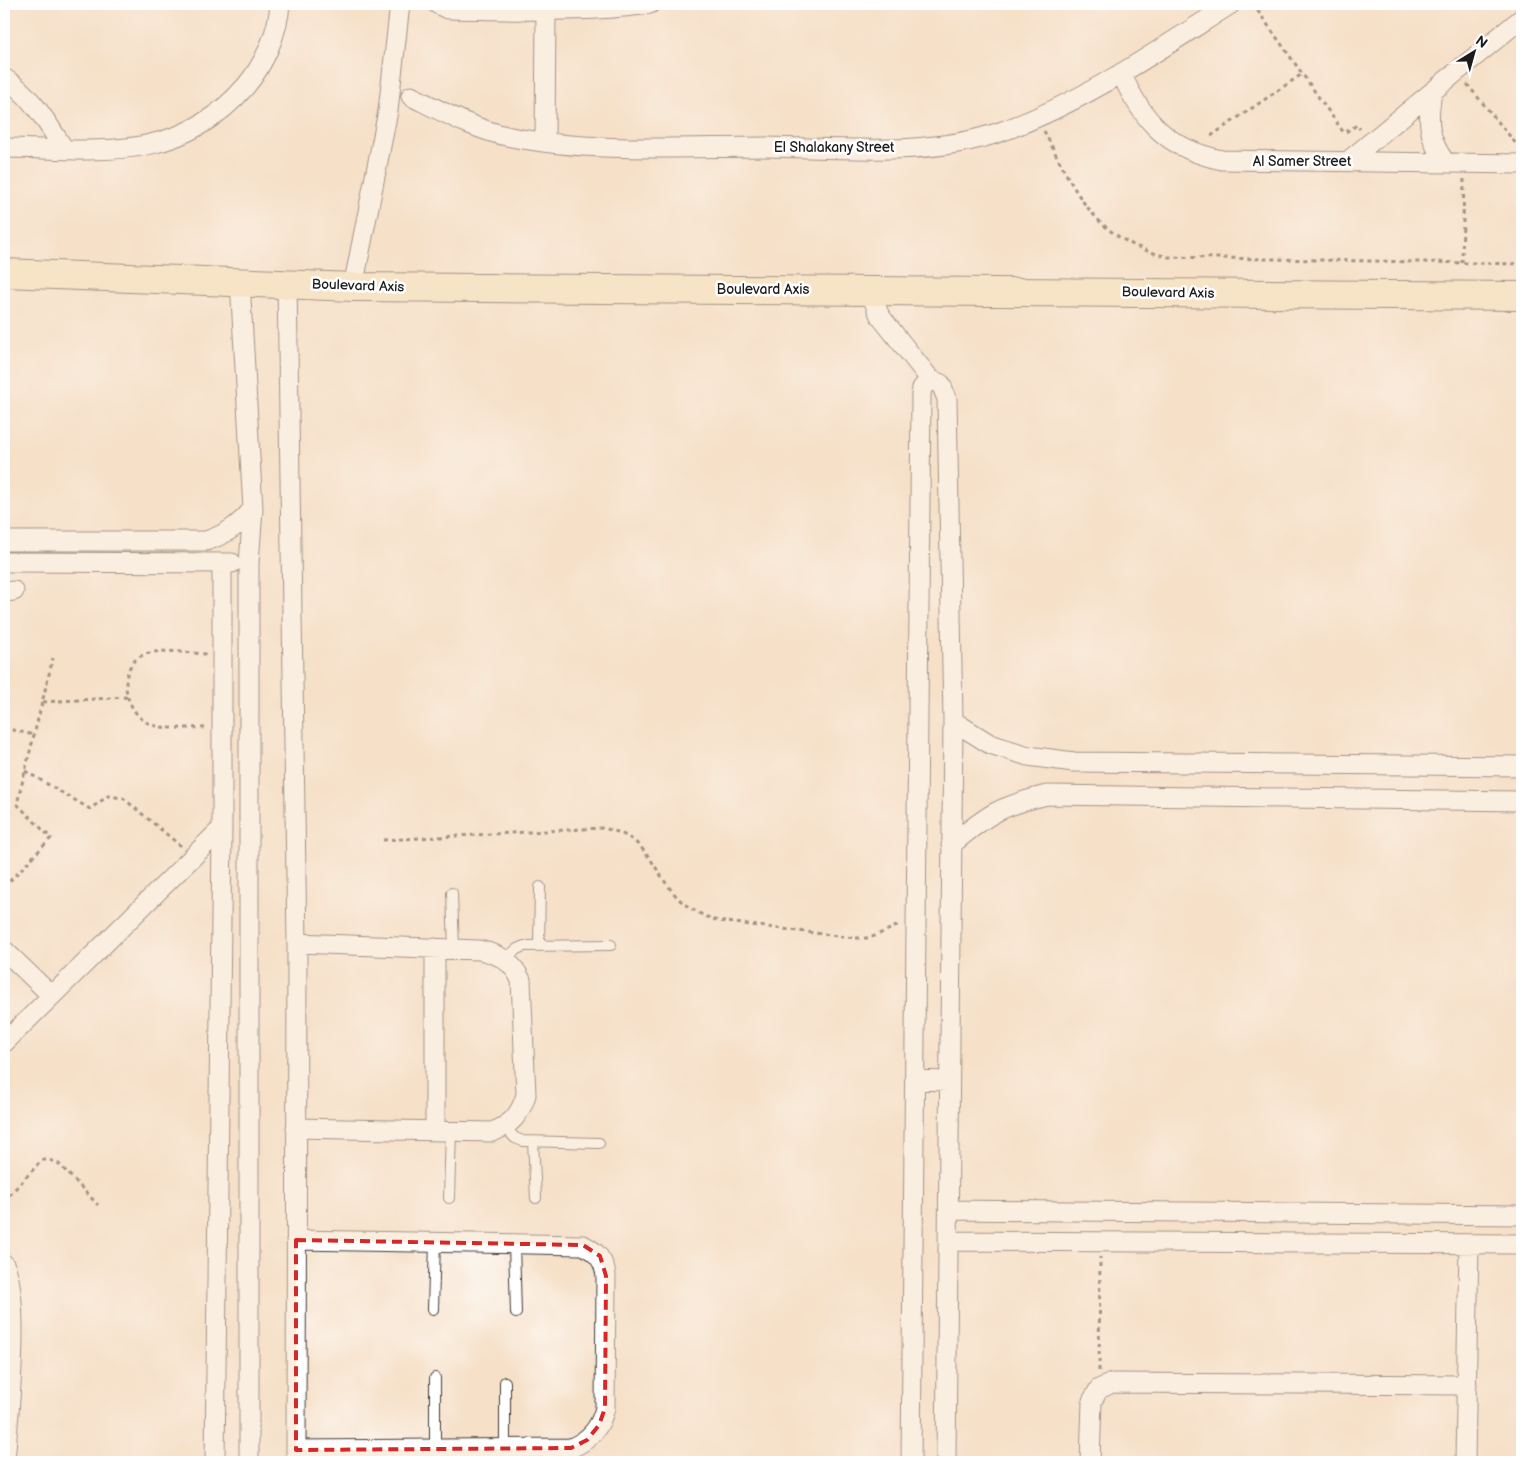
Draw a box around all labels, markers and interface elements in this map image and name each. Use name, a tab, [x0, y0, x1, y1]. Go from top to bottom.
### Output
north arrow	[1448, 28, 1498, 78]
text: N	[1472, 32, 1491, 52]
street label: El Shalakany Street	[774, 139, 895, 156]
street label: Al Samer Street	[1253, 153, 1352, 170]
street label: Boulevard Axis	[311, 275, 405, 296]
street label: Boulevard Axis	[717, 281, 809, 298]
street label: Boulevard Axis	[1121, 283, 1215, 302]

